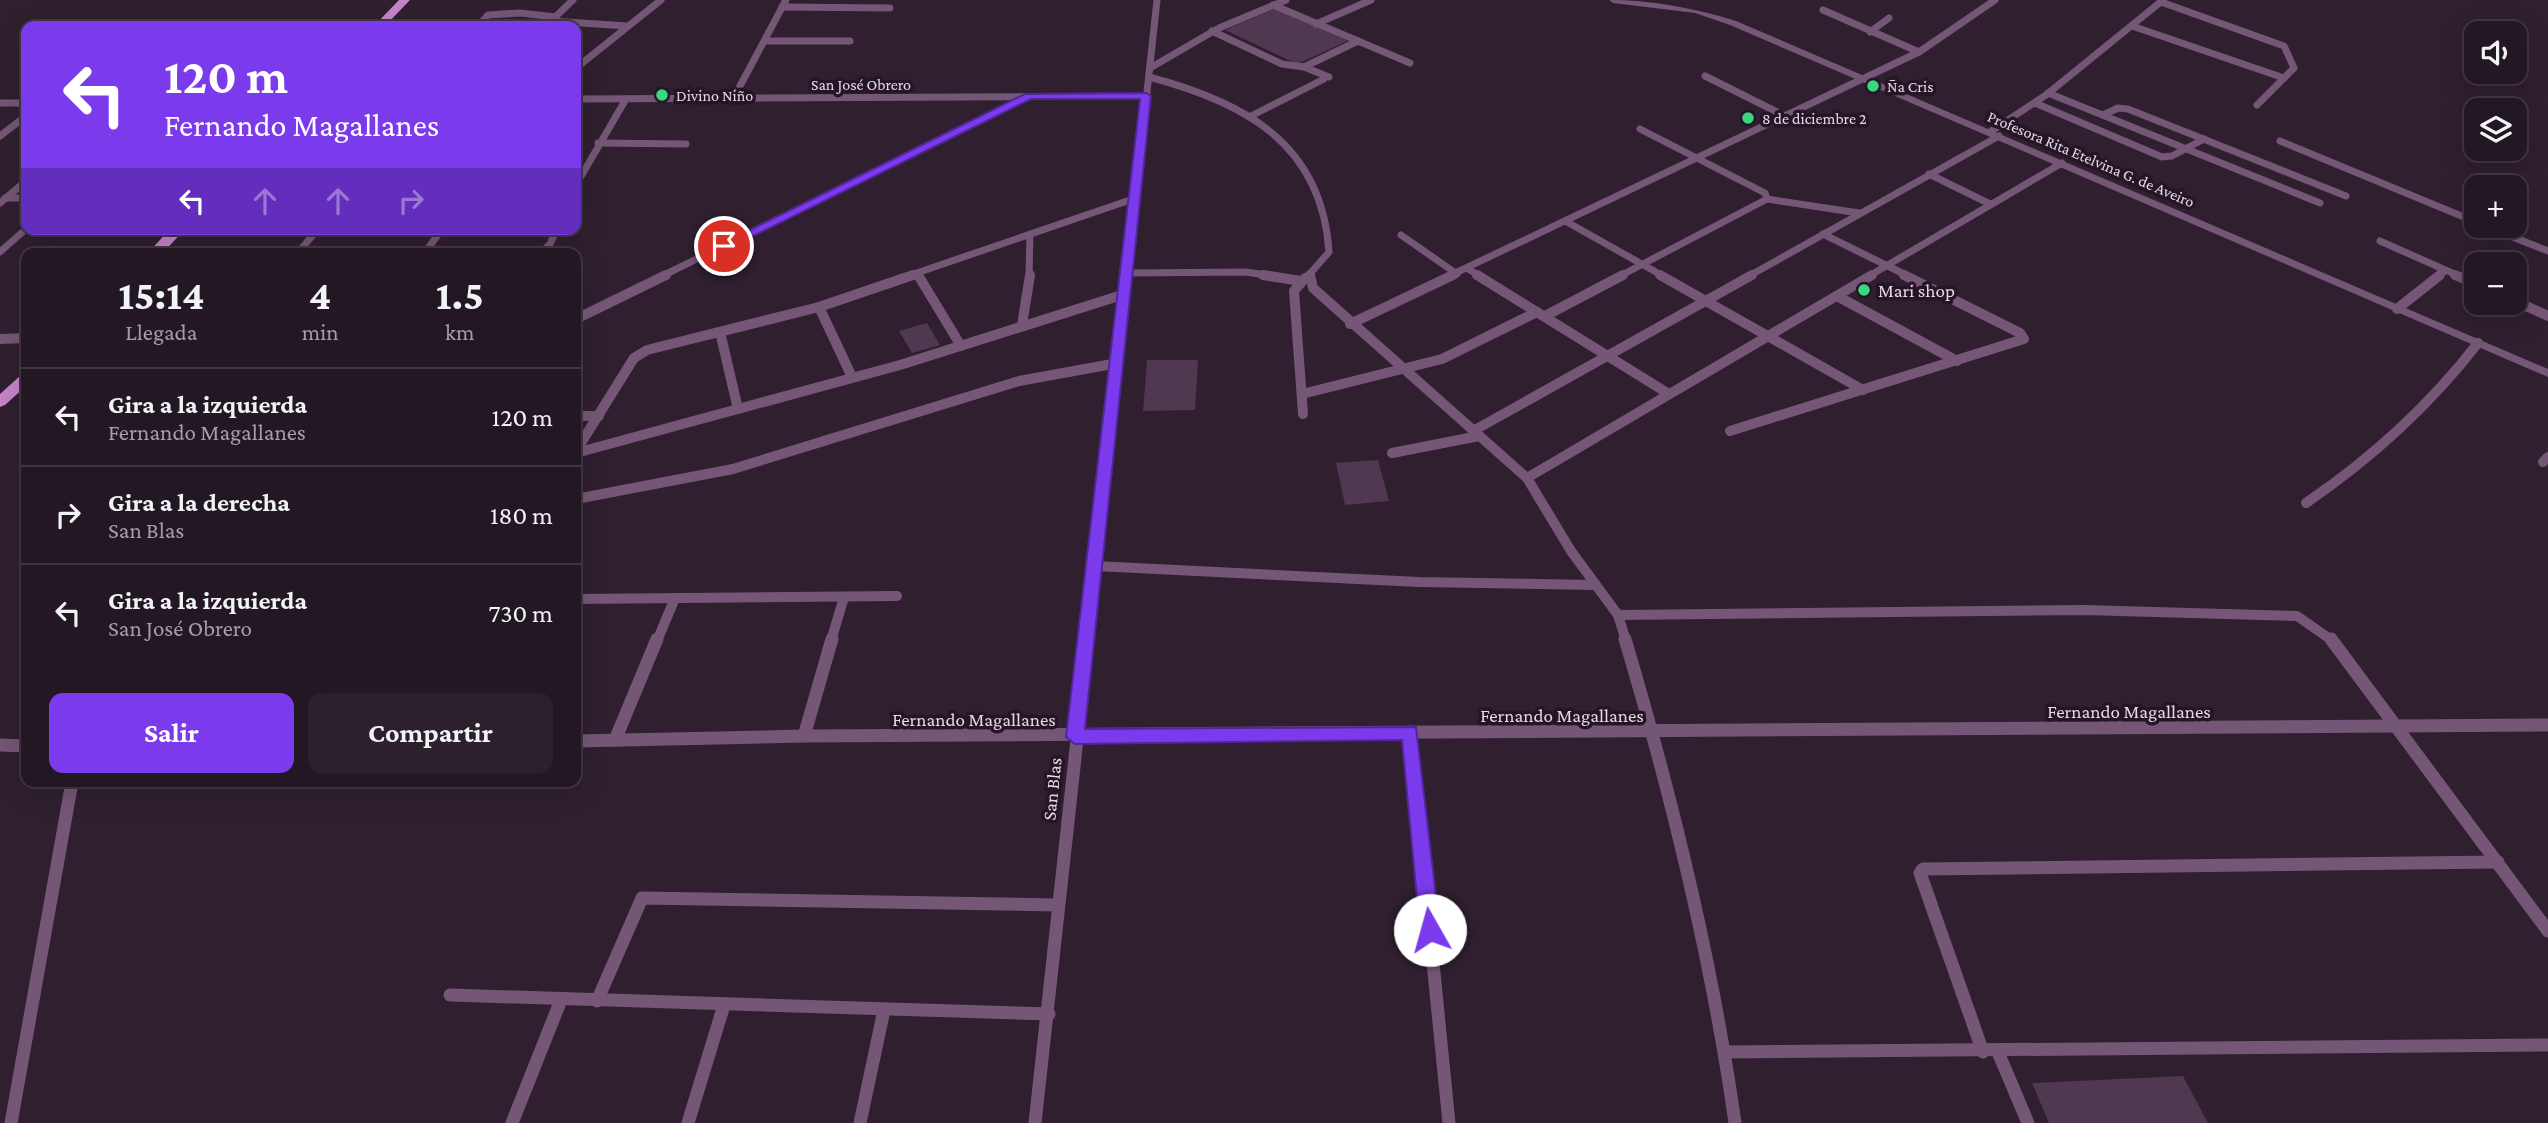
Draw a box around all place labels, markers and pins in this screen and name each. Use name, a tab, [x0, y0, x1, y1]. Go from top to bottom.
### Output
marker: Ña Cris	[1865, 78, 1881, 94]
place label: Ña Cris	[1887, 78, 1933, 95]
marker: Divino Niño	[654, 87, 670, 103]
place label: Divino Niño	[676, 87, 753, 104]
marker: 8 de diciembre 2	[1740, 110, 1756, 126]
place label: 8 de diciembre 2	[1762, 110, 1867, 127]
pin	[694, 216, 754, 276]
place label: Mari shop	[1878, 280, 1955, 301]
marker: Mari shop	[1856, 282, 1872, 298]

